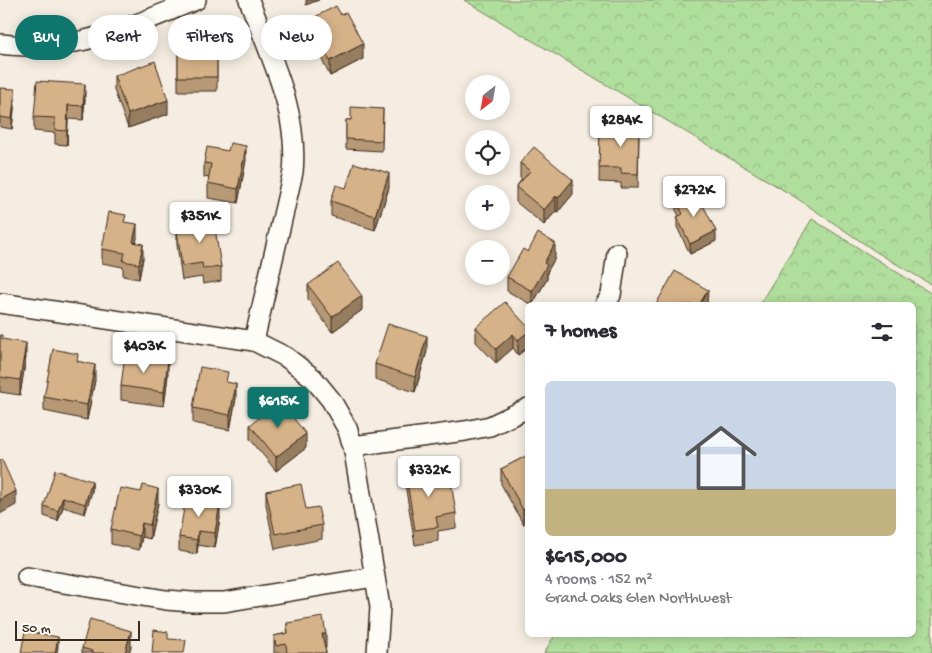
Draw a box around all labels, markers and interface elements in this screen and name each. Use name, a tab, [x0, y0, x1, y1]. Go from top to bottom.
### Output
chip: Buy	[15, 15, 78, 60]
chip: Rent	[88, 15, 158, 60]
chip: Filters	[168, 15, 251, 60]
chip: New	[261, 15, 332, 60]
north arrow	[465, 75, 510, 120]
map controls	[465, 75, 510, 285]
pin: $284K	[586, 106, 656, 148]
text: $284K	[601, 112, 641, 131]
button: locate	[465, 130, 510, 175]
pin: $272K	[659, 176, 729, 218]
text: $272K	[674, 182, 714, 201]
button: +	[465, 185, 510, 230]
pin: $351K	[165, 202, 235, 244]
text: $351K	[180, 208, 220, 227]
button: −	[465, 240, 510, 285]
icon: filters	[868, 318, 896, 346]
text: 7 homes	[545, 320, 617, 345]
pin: $403K	[109, 332, 179, 374]
text: $403K	[124, 338, 164, 357]
pin: $615K	[243, 386, 313, 429]
text: $615K	[259, 393, 297, 412]
icon: home	[676, 413, 766, 503]
pin: $332K	[394, 456, 464, 498]
text: $332K	[409, 462, 449, 481]
pin: $330K	[164, 476, 234, 518]
text: $330K	[178, 482, 220, 501]
text: $615,000	[545, 546, 627, 571]
text: 4 rooms · 152 m²	[545, 571, 653, 590]
text: Grand Oaks Glen Northwest	[545, 590, 732, 609]
scale bar	[15, 618, 140, 641]
text: 50 m	[22, 621, 51, 638]

